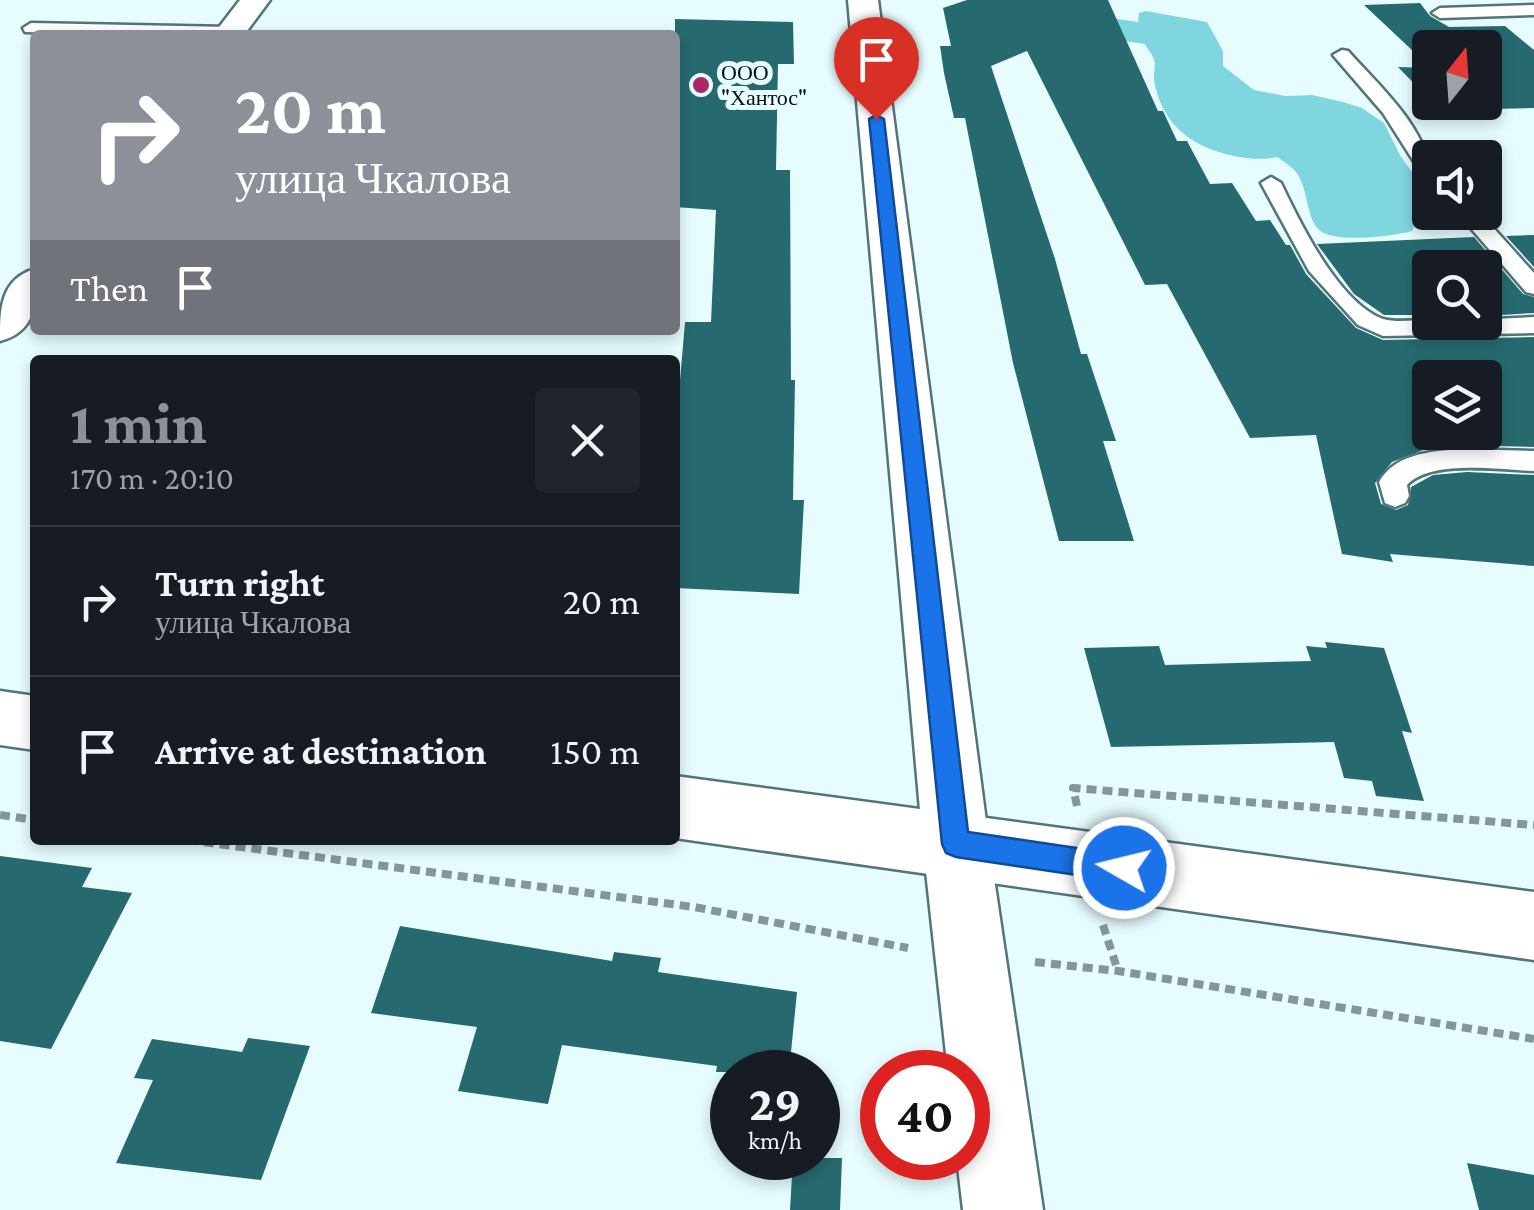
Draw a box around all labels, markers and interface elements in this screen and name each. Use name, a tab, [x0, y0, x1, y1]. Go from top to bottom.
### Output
pin	[834, 17, 919, 120]
north arrow	[1412, 30, 1502, 120]
map controls	[1412, 30, 1502, 450]
icon: arrive	[849, 32, 904, 87]
place label: ООО "Хантос"	[721, 60, 807, 110]
icon: right	[70, 70, 200, 200]
text: 20 m	[235, 70, 386, 148]
marker: ООО "Хантос"	[690, 74, 712, 96]
button: sound	[1412, 140, 1502, 230]
text: улица Чкалова	[235, 153, 511, 203]
button: search	[1412, 250, 1502, 340]
icon: arrive	[168, 260, 223, 315]
text: Then	[70, 267, 148, 309]
button: layers	[1412, 360, 1502, 450]
button: close	[535, 388, 640, 493]
text: 1 min	[70, 389, 207, 456]
text: 170 m · 20:10	[70, 460, 234, 496]
text: Turn right	[155, 562, 324, 604]
icon: right	[70, 574, 125, 629]
text: 20 m	[563, 580, 640, 622]
text: улица Чкалова	[155, 604, 351, 640]
icon: arrive	[70, 724, 125, 779]
text: Arrive at destination	[155, 730, 487, 772]
text: 150 m	[550, 730, 640, 772]
position arrow	[1072, 816, 1176, 920]
speed limit sign: 40	[860, 1050, 990, 1180]
text: 29	[749, 1075, 801, 1131]
text: km/h	[748, 1127, 802, 1154]

